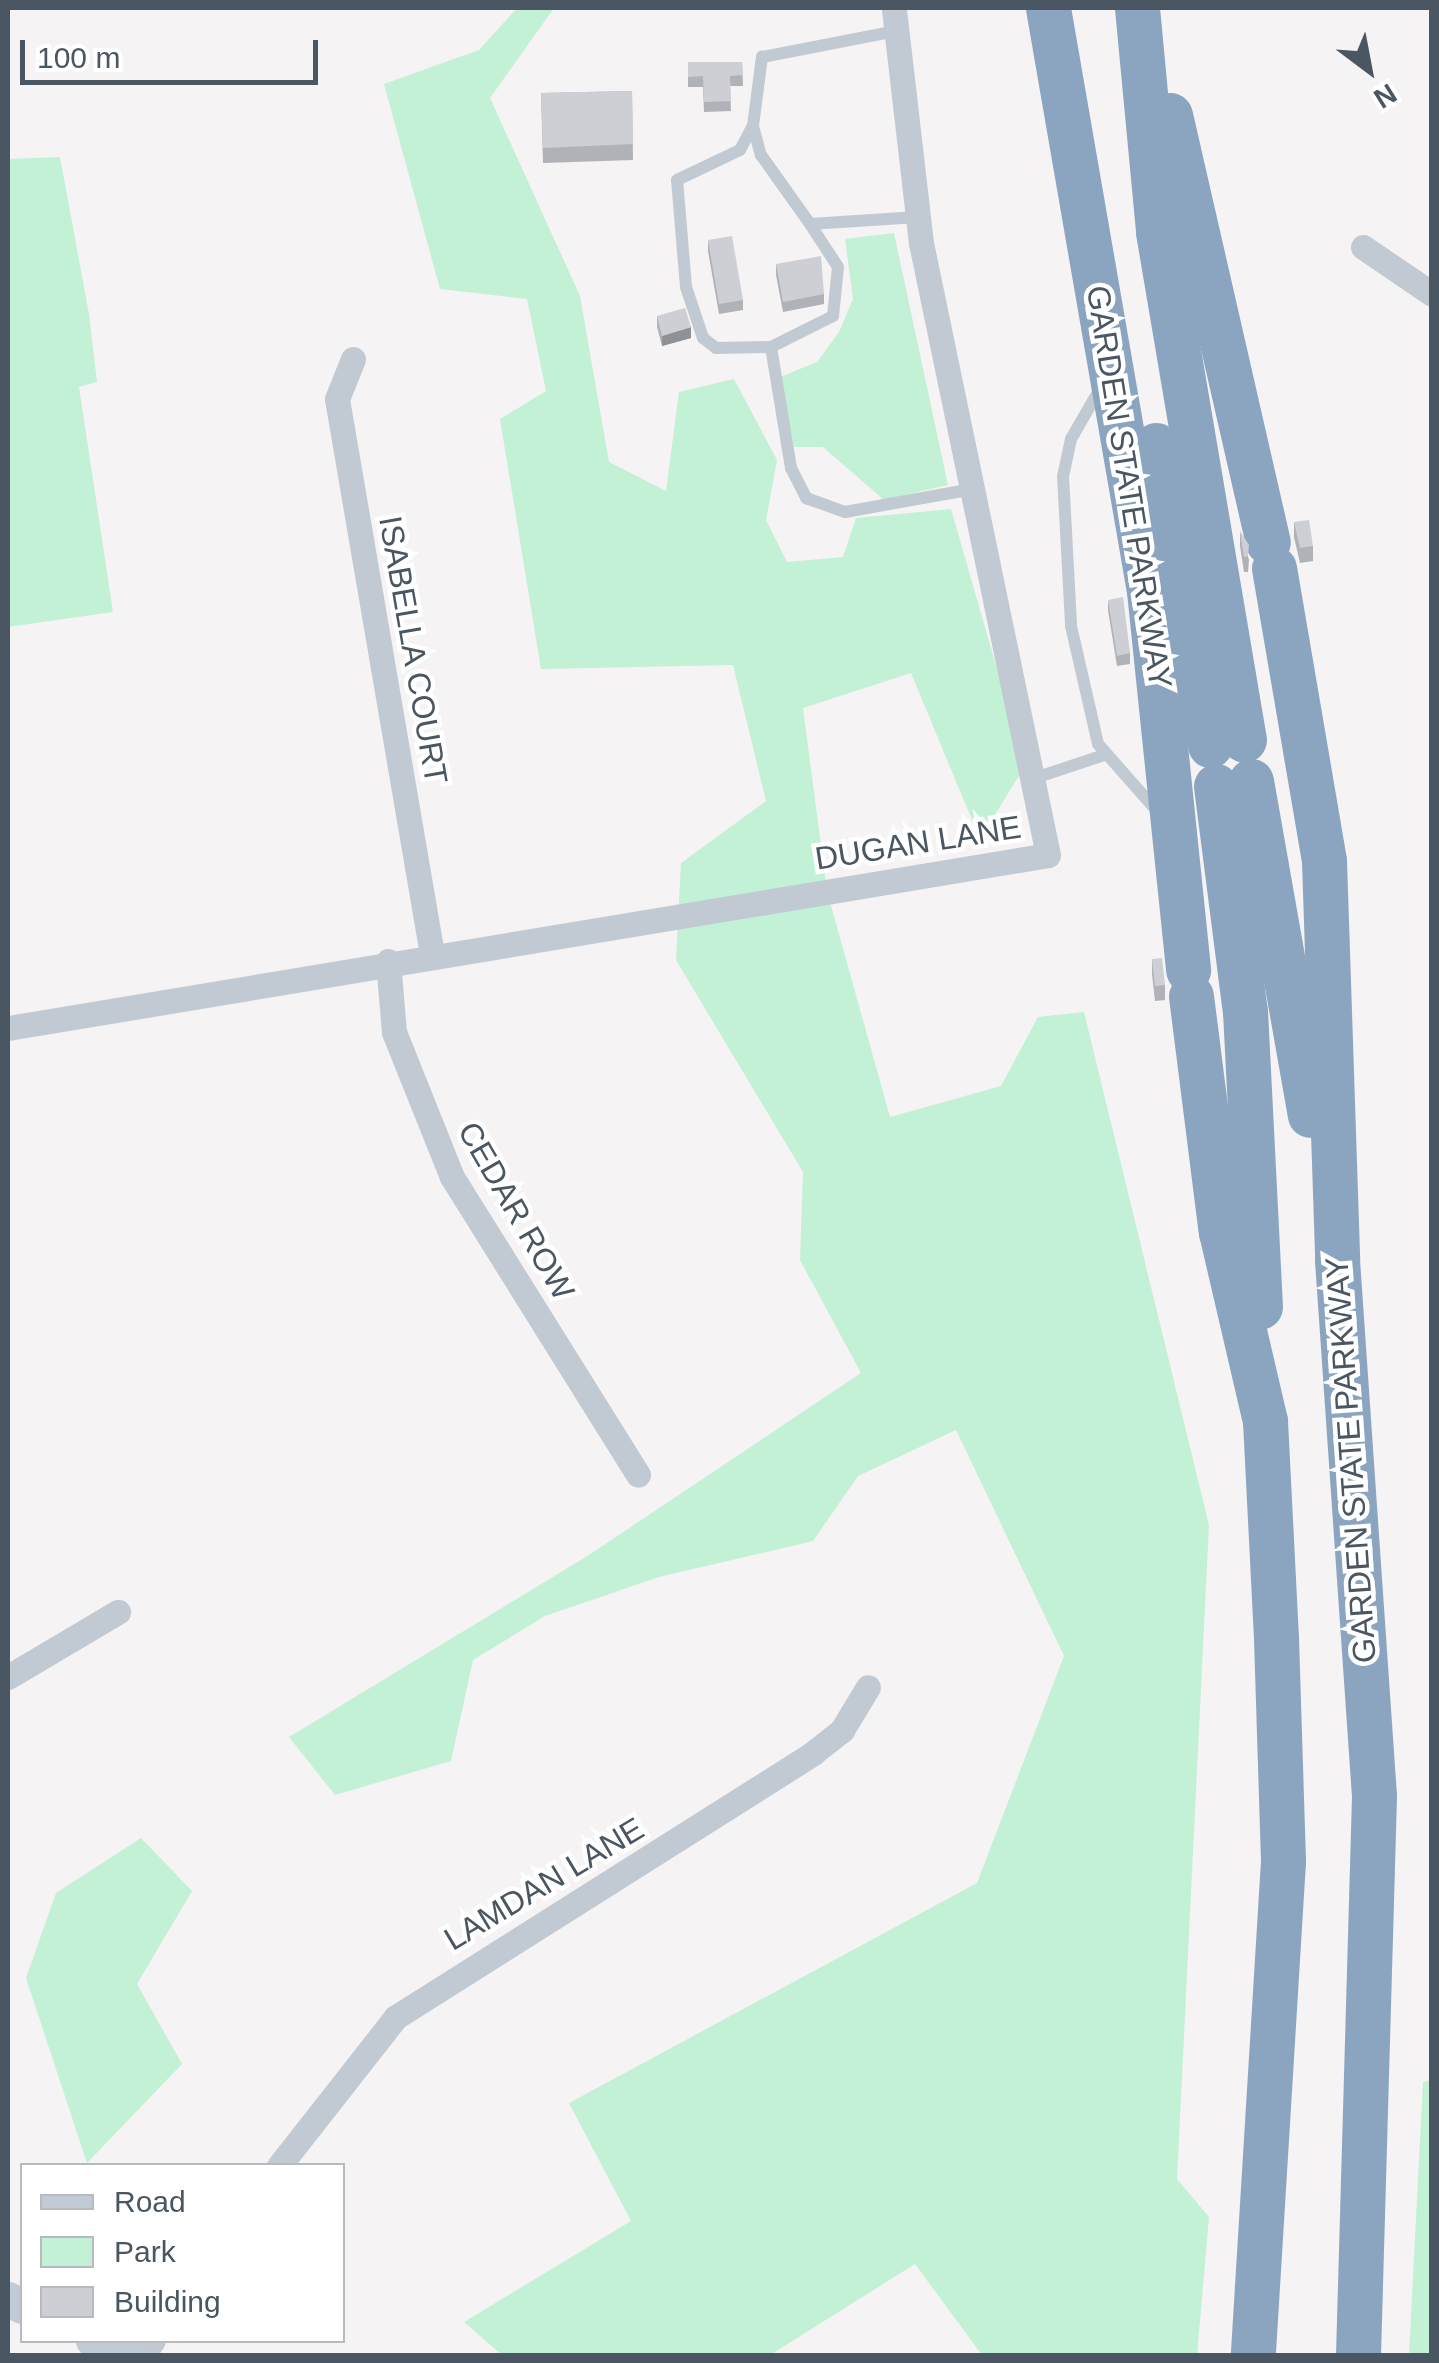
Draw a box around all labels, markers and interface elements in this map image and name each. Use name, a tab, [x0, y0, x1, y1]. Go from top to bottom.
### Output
scale bar	[25, 20, 322, 82]
north arrow	[1319, 20, 1419, 120]
text: 100 m	[37, 41, 120, 74]
text: N	[1368, 77, 1402, 114]
street label: GARDEN STATE PARKWAY	[1078, 283, 1180, 691]
street label: ISABELLA COURT	[370, 512, 456, 788]
street label: DUGAN LANE	[812, 808, 1024, 878]
street label: CEDAR ROW	[450, 1115, 582, 1307]
street label: GARDEN STATE PARKWAY	[1318, 1256, 1384, 1664]
street label: LAMDAN LANE	[437, 1809, 651, 1959]
legend	[20, 2163, 345, 2343]
text: Road	[114, 2185, 186, 2218]
text: Park	[114, 2235, 176, 2268]
text: Building	[114, 2285, 221, 2318]

